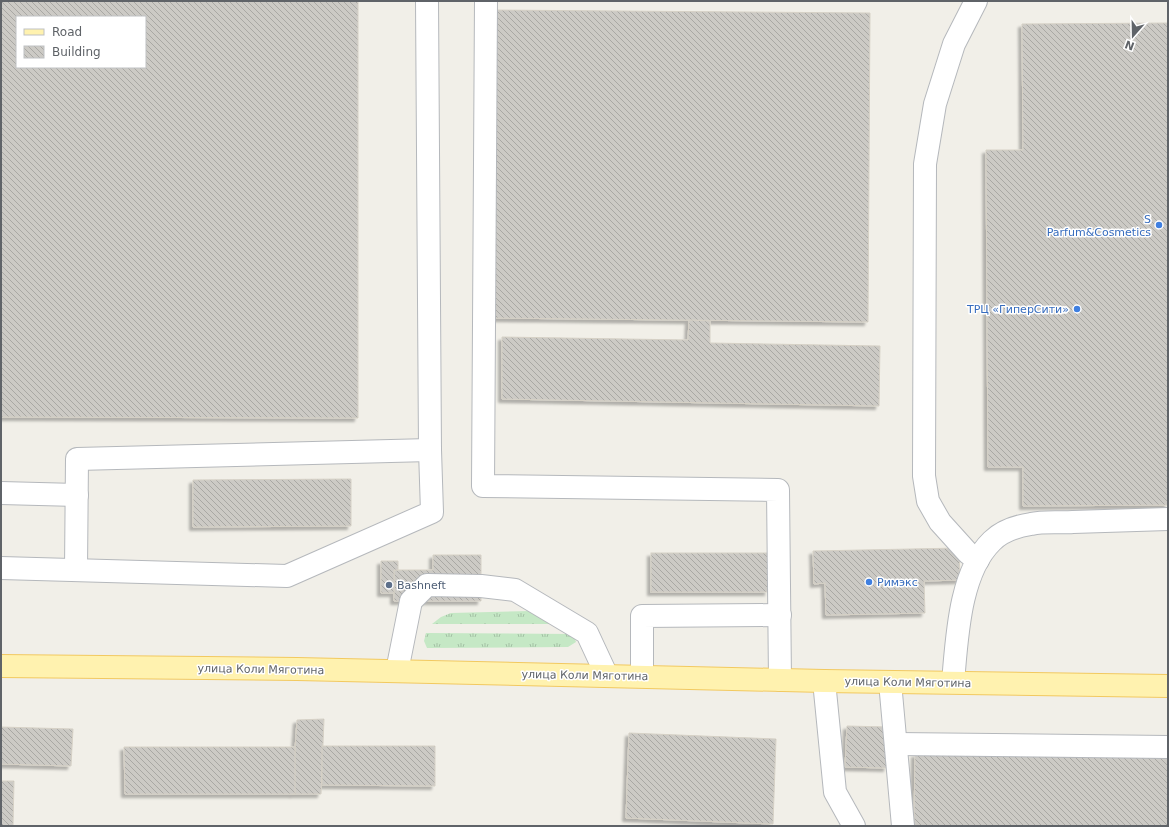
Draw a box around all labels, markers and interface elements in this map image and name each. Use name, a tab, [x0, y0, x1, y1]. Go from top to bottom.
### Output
legend	[16, 16, 146, 68]
north arrow	[1113, 16, 1153, 56]
text: Road	[52, 25, 82, 39]
text: N	[1123, 37, 1136, 53]
text: Building	[52, 45, 101, 59]
place label: S Parfum&Cosmetics	[1047, 213, 1151, 239]
marker: S Parfum&Cosmetics	[1154, 220, 1164, 230]
place label: ТРЦ «ГиперСити»	[966, 303, 1069, 316]
marker: ТРЦ «ГиперСити»	[1072, 304, 1082, 314]
place label: Римэкс	[877, 576, 918, 589]
marker: Римэкс	[864, 577, 874, 587]
place label: Bashneft	[397, 579, 446, 592]
marker: Bashneft	[384, 580, 394, 590]
street label: улица Коли Мяготина	[198, 662, 324, 677]
street label: улица Коли Мяготина	[522, 668, 648, 683]
street label: улица Коли Мяготина	[845, 675, 971, 690]

